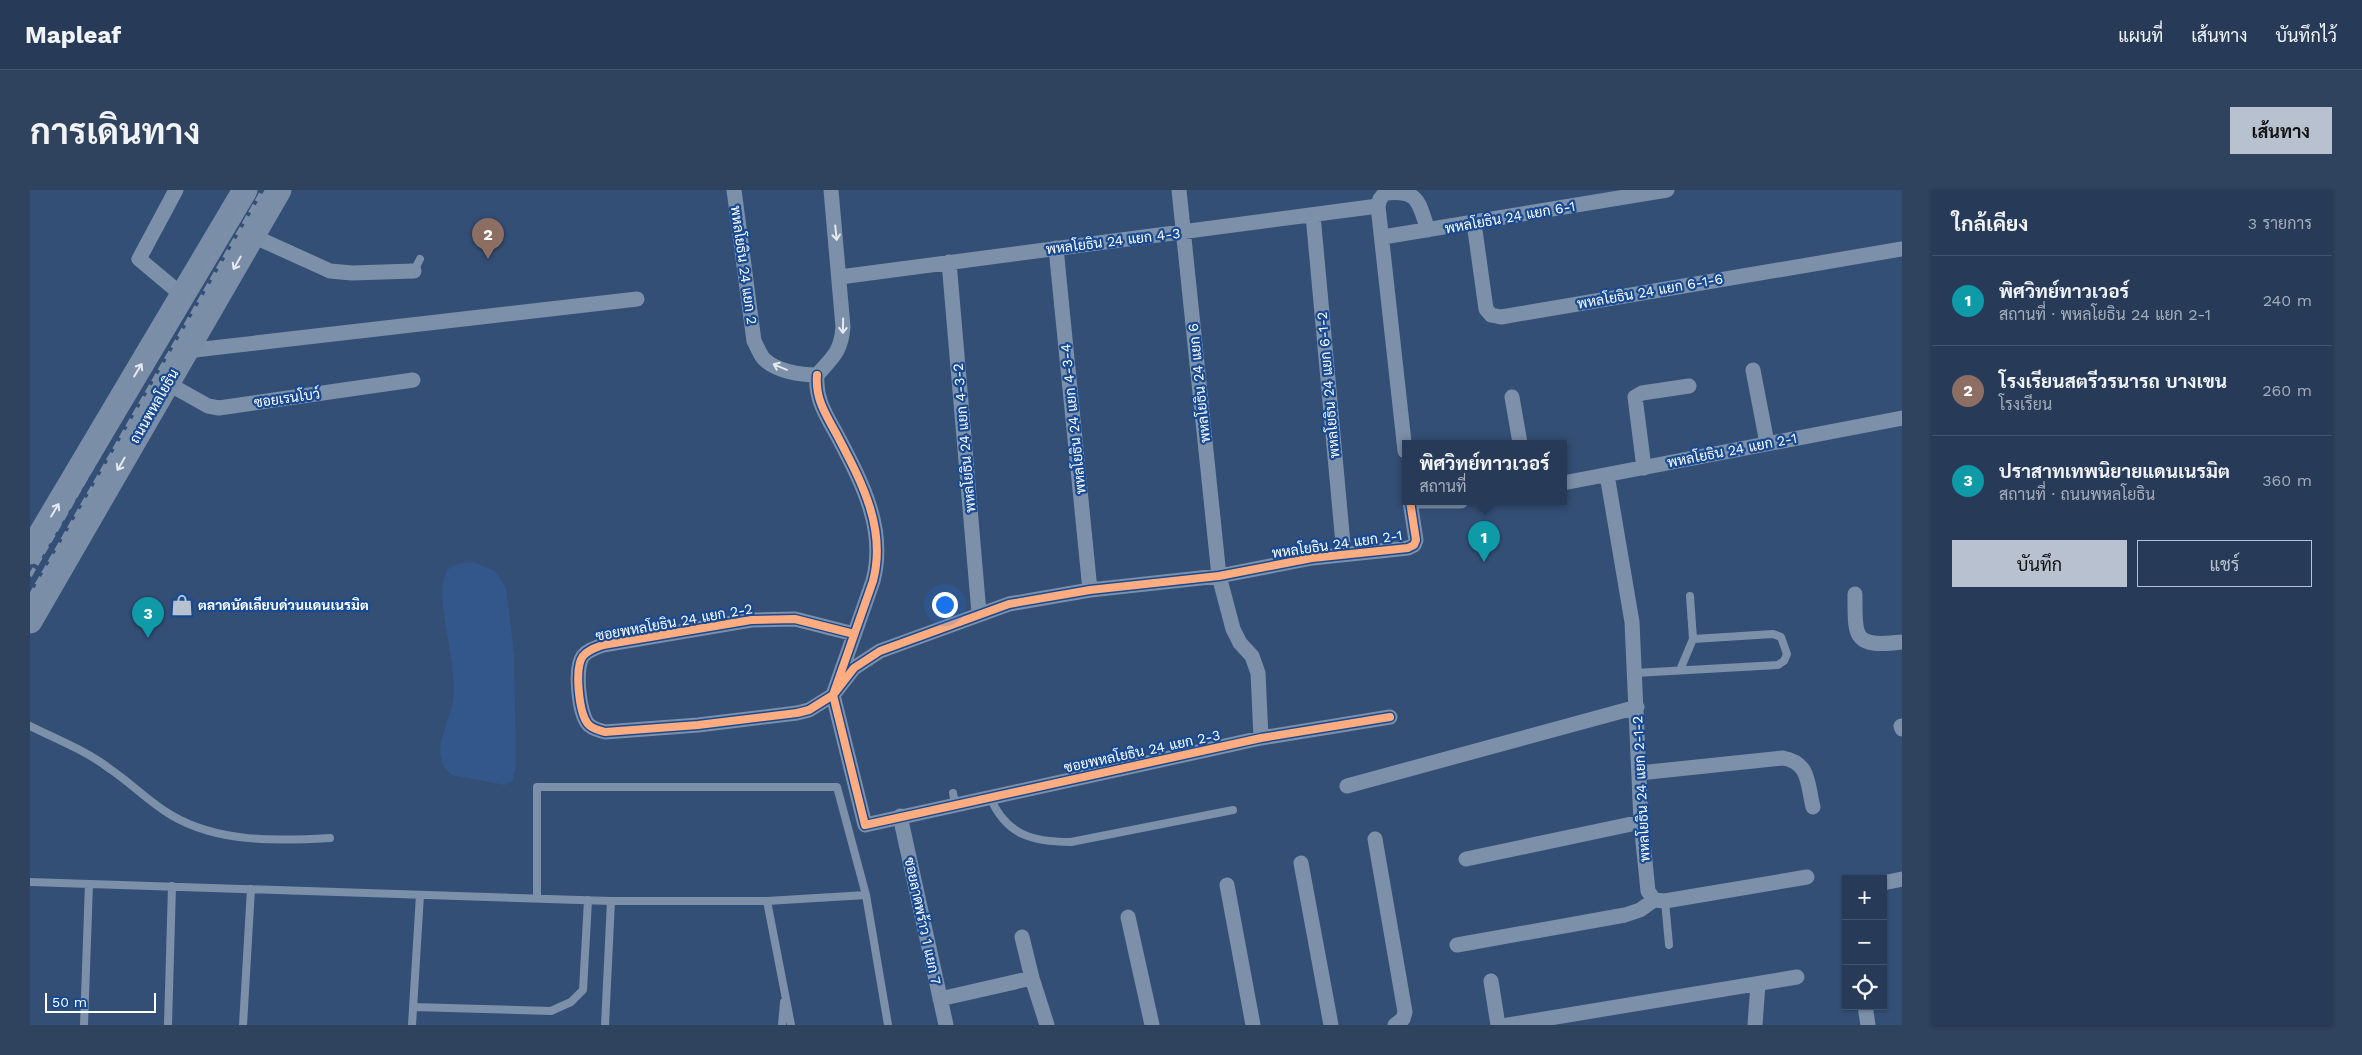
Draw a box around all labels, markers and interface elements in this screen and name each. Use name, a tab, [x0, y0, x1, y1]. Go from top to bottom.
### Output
text: Mapleaf	[25, 21, 121, 49]
text: แผนที่	[2118, 25, 2163, 46]
text: เส้นทาง	[2191, 25, 2247, 46]
text: บันทึกไว้	[2275, 25, 2337, 46]
button: เส้นทาง	[2230, 107, 2332, 154]
text: การเดินทาง	[30, 111, 200, 153]
street label: พหลโยธิน 24 แยก 6-1	[1443, 198, 1577, 236]
street label: พหลโยธิน 24 แยก 2	[728, 205, 760, 325]
text: ใกล้เคียง	[1952, 211, 2028, 236]
text: 3 รายการ	[2248, 214, 2312, 233]
pin: 2	[472, 218, 504, 259]
one-way arrow	[831, 225, 841, 241]
street label: พหลโยธิน 24 แยก 4-3	[1045, 225, 1181, 257]
one-way arrow	[232, 255, 242, 269]
street label: พหลโยธิน 24 แยก 6-1-6	[1576, 270, 1724, 312]
text: พิศวิทย์ทาวเวอร์	[1999, 280, 2129, 303]
text: 1	[1965, 291, 1971, 310]
text: 240 m	[2263, 291, 2312, 310]
text: สถานที่ · พหลโยธิน 24 แยก 2-1	[1999, 305, 2211, 324]
street label: พหลโยธิน 24 แยก 6-1-2	[1314, 311, 1342, 459]
one-way arrow	[838, 317, 848, 333]
street label: พหลโยธิน 24 แยก 6	[1185, 322, 1213, 444]
street label: พหลโยธิน 24 แยก 4-3-4	[1057, 343, 1089, 495]
one-way arrow	[773, 362, 788, 372]
street label: พหลโยธิน 24 แยก 4-3-2	[949, 363, 979, 513]
one-way arrow	[133, 364, 143, 378]
street label: ถนนพหลโยธิน	[126, 366, 182, 446]
text: โรงเรียนสตรีวรนารถ บางเขน	[1999, 370, 2227, 393]
text: 2	[1963, 381, 1973, 400]
text: 260 m	[2262, 381, 2312, 400]
street label: ซอยเรนโบว์	[253, 384, 321, 411]
text: โรงเรียน	[1999, 395, 2052, 414]
street label: พหลโยธิน 24 แยก 2-1	[1666, 430, 1798, 470]
popup	[1402, 440, 1567, 505]
text: พิศวิทย์ทาวเวอร์	[1419, 452, 1550, 475]
one-way arrow	[115, 456, 125, 471]
text: ปราสาทเทพนิยายแดนเนรมิต	[1999, 460, 2230, 483]
text: 3	[1963, 471, 1973, 490]
text: 360 m	[2262, 471, 2312, 490]
text: สถานที่	[1419, 477, 1467, 496]
text: สถานที่ · ถนนพหลโยธิน	[1999, 485, 2155, 504]
one-way arrow	[50, 504, 60, 518]
pin: 1	[1468, 521, 1500, 562]
street label: พหลโยธิน 24 แยก 2-1	[1271, 527, 1403, 561]
button: บันทึก	[1952, 540, 2127, 587]
button: แชร์	[2137, 540, 2312, 587]
shop icon: ตลาดนัดเลียบด่วนแดนเนรมิต	[169, 592, 195, 618]
your location	[932, 592, 958, 618]
place label: ตลาดนัดเลียบด่วนแดนเนรมิต	[198, 596, 369, 613]
pin: 3	[132, 597, 164, 638]
street label: ซอยพหลโยธิน 24 แยก 2-2	[594, 600, 754, 644]
street label: พหลโยธิน 24 แยก 2-1-2	[1629, 715, 1653, 863]
street label: ซอยพหลโยธิน 24 แยก 2-3	[1062, 727, 1222, 775]
street label: ซอยลาดพร้าว 1 แยก 7	[902, 856, 945, 986]
map controls	[1842, 875, 1887, 1010]
button: +	[1842, 875, 1887, 920]
button: −	[1842, 920, 1887, 965]
button: locate	[1842, 965, 1887, 1010]
scale bar	[45, 990, 156, 1013]
text: 50 m	[52, 994, 87, 1010]

